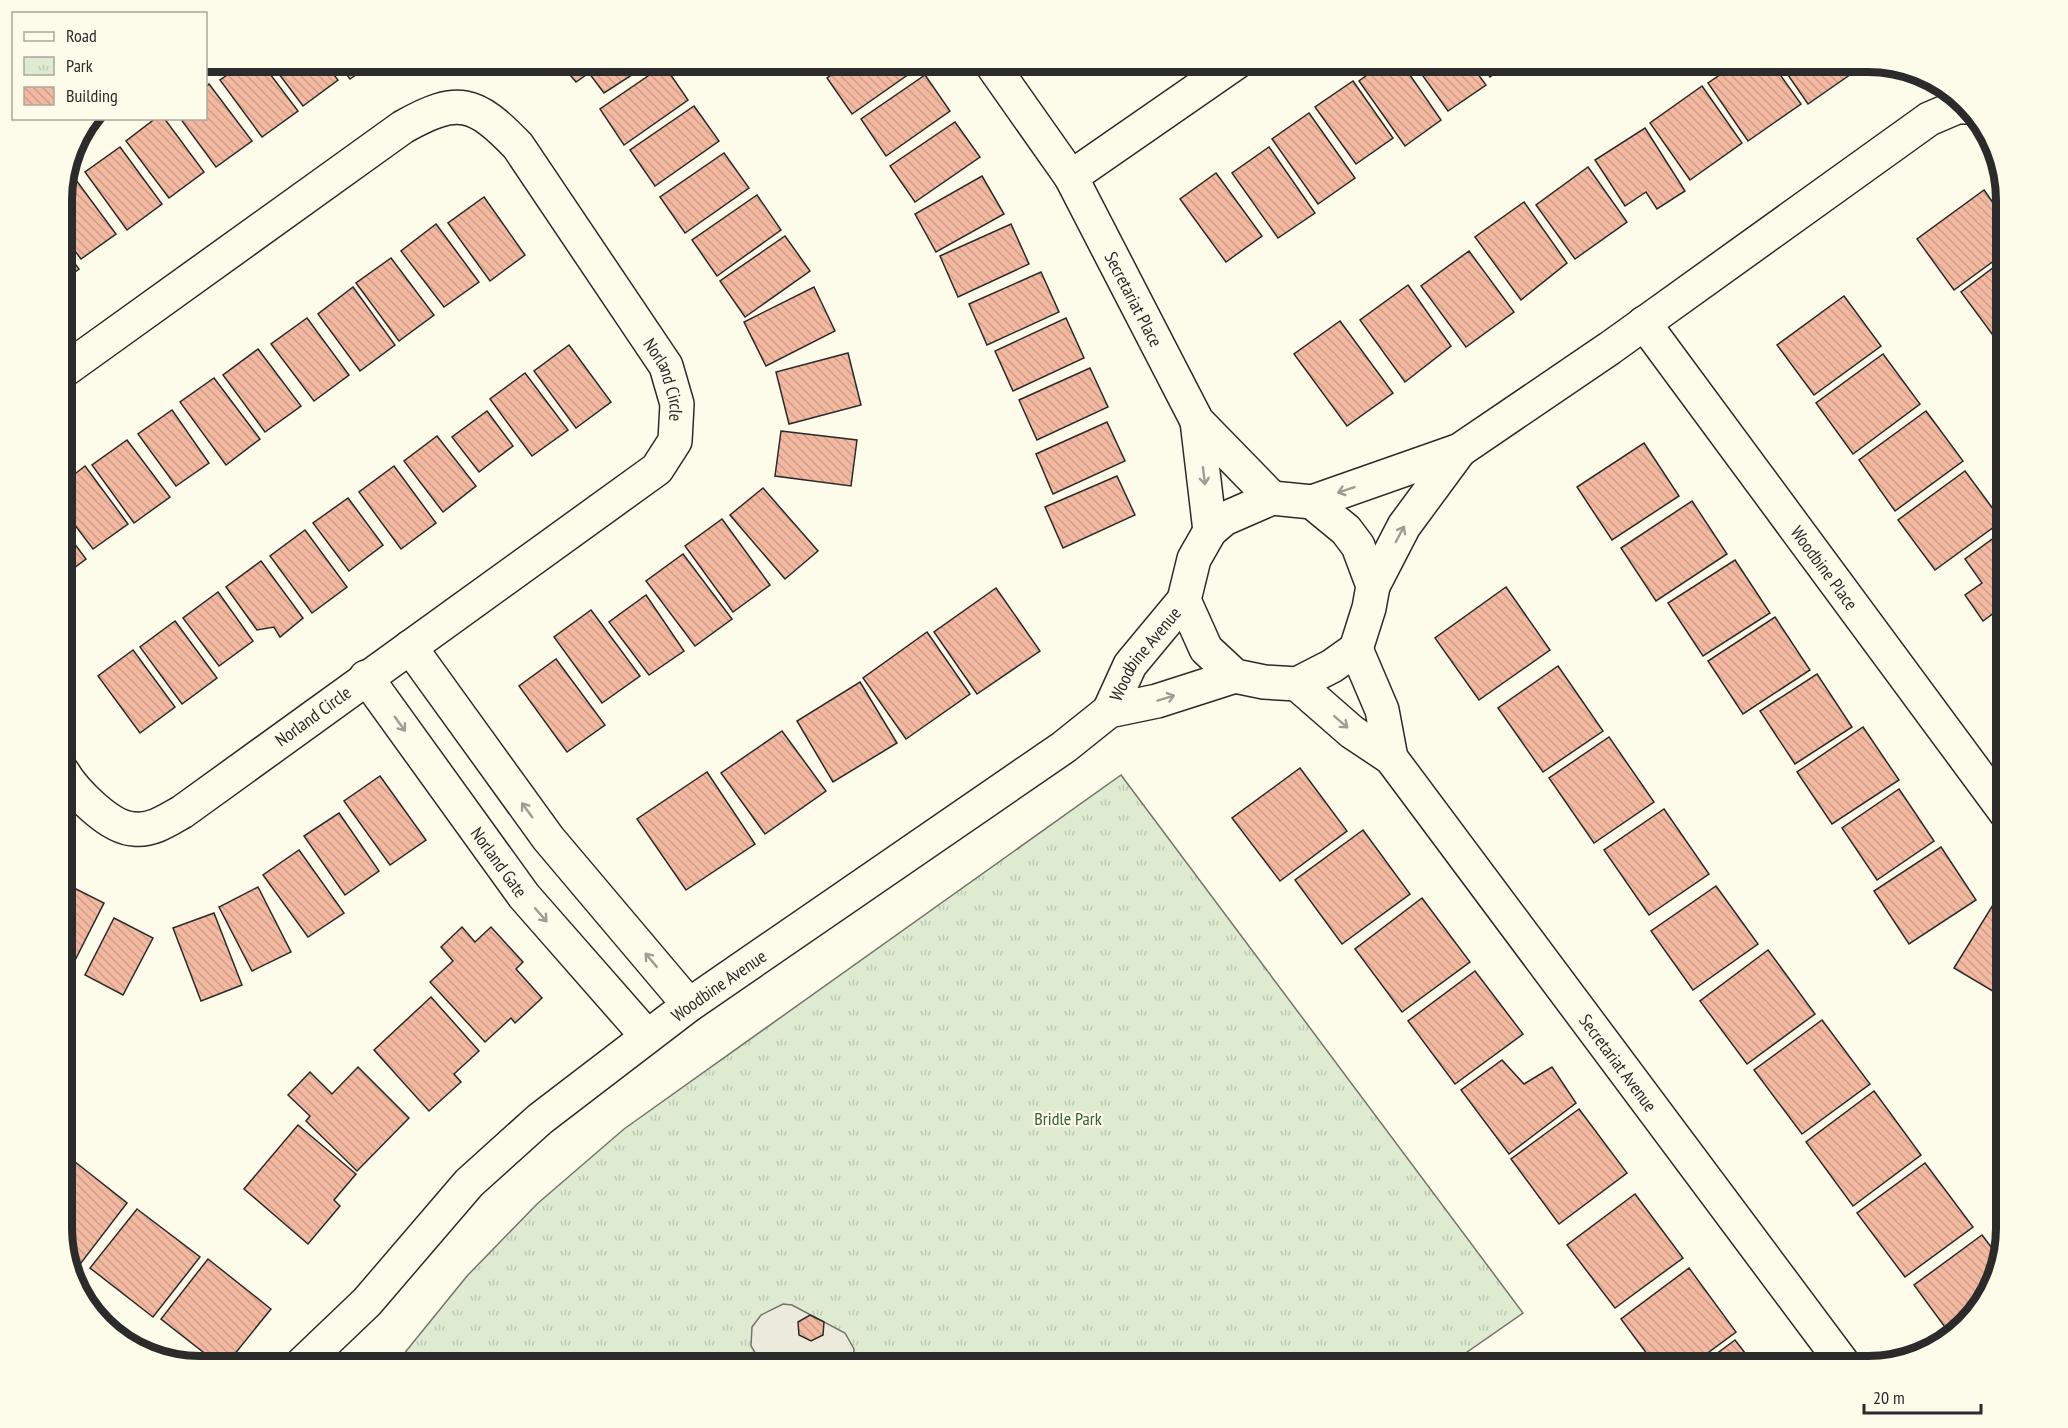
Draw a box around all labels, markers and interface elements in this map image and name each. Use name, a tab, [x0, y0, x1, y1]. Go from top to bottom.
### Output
legend	[12, 12, 207, 120]
text: Road	[66, 24, 97, 47]
text: Park	[66, 54, 93, 77]
text: Building	[66, 84, 118, 107]
street label: Secretariat Place	[1100, 248, 1168, 350]
street label: Norland Circle	[639, 333, 689, 422]
one-way arrow	[1198, 465, 1209, 485]
one-way arrow	[1337, 486, 1355, 497]
street label: Woodbine Place	[1786, 521, 1863, 614]
one-way arrow	[1394, 526, 1406, 543]
street label: Woodbine Avenue	[1104, 602, 1185, 704]
street label: Norland Circle	[270, 681, 356, 751]
one-way arrow	[1156, 691, 1175, 702]
one-way arrow	[394, 716, 406, 732]
one-way arrow	[1333, 716, 1349, 729]
one-way arrow	[521, 802, 533, 818]
street label: Norland Gate	[466, 822, 533, 902]
one-way arrow	[534, 907, 548, 922]
street label: Woodbine Avenue	[666, 944, 770, 1026]
one-way arrow	[644, 953, 658, 968]
street label: Secretariat Avenue	[1575, 1009, 1662, 1116]
park label: Bridle Park	[1034, 1107, 1102, 1130]
scale bar	[1864, 1377, 1981, 1415]
text: 20 m	[1873, 1386, 1905, 1409]

